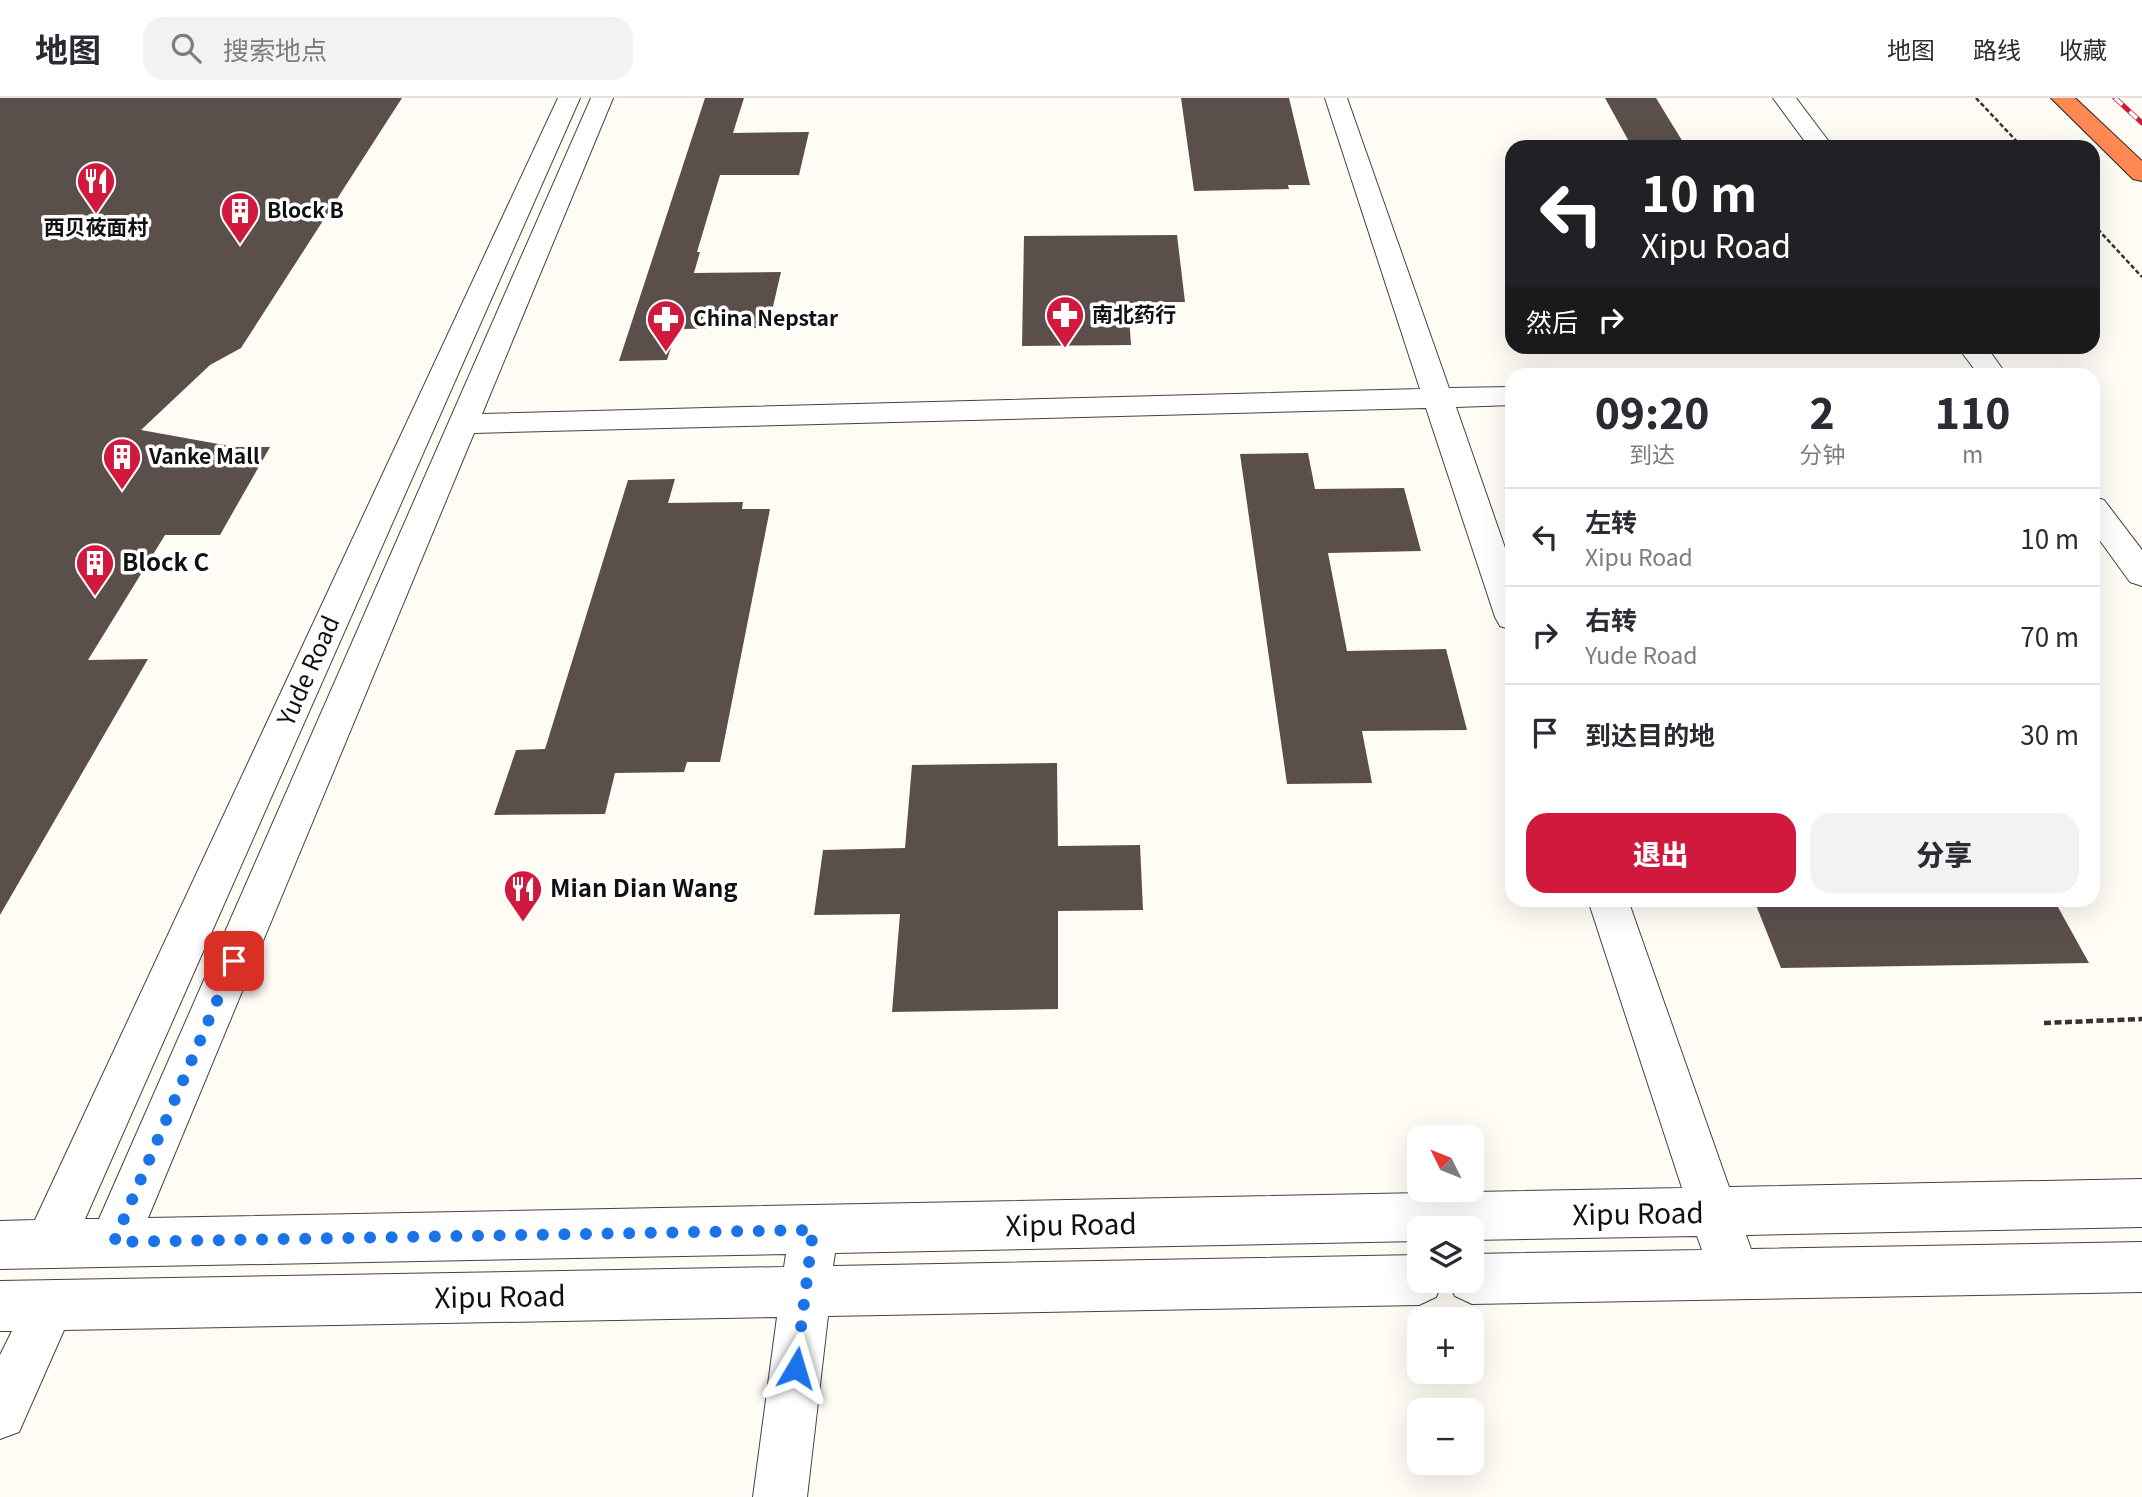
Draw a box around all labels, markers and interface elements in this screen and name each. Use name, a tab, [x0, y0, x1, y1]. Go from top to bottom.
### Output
search box	[143, 17, 633, 80]
text: 地图	[35, 24, 101, 72]
icon: search	[167, 29, 205, 67]
text: 搜索地点	[223, 30, 327, 67]
text: 地图	[1887, 31, 1935, 66]
text: 路线	[1973, 31, 2021, 66]
text: 收藏	[2059, 31, 2107, 66]
text: 10 m	[1641, 155, 1757, 226]
restaurant icon: 西贝莜面村	[75, 160, 117, 215]
icon: left	[1526, 168, 1617, 259]
building icon: Block B	[219, 190, 261, 245]
place label: Block B	[267, 194, 344, 224]
place label: 西贝莜面村	[44, 211, 149, 241]
text: Xipu Road	[1641, 221, 1791, 267]
pharmacy icon: 南北药行	[1044, 294, 1086, 349]
pharmacy icon: China Nepstar	[645, 298, 687, 353]
place label: 南北药行	[1092, 298, 1176, 328]
icon: right	[1592, 301, 1630, 339]
place label: China Nepstar	[693, 302, 839, 332]
text: 然后	[1526, 302, 1578, 339]
text: 09:20	[1595, 380, 1710, 441]
text: 2	[1810, 380, 1835, 441]
text: 110	[1935, 380, 2010, 441]
building icon: Vanke Mall	[101, 436, 143, 491]
text: 到达	[1629, 436, 1675, 470]
text: 分钟	[1799, 436, 1845, 470]
text: m	[1962, 436, 1983, 470]
place label: Vanke Mall	[148, 440, 260, 470]
text: 左转	[1585, 502, 1637, 539]
icon: left	[1526, 518, 1564, 556]
text: 10 m	[2020, 519, 2079, 556]
text: Xipu Road	[1585, 539, 1693, 573]
building icon: Block C	[74, 542, 116, 597]
place label: Block C	[122, 543, 210, 578]
text: 右转	[1585, 600, 1637, 637]
street label: Yude Road	[266, 609, 347, 732]
icon: right	[1526, 616, 1564, 654]
text: 70 m	[2020, 617, 2079, 654]
text: Yude Road	[1585, 637, 1697, 671]
icon: arrive	[1526, 714, 1564, 752]
text: 到达目的地	[1585, 715, 1715, 752]
text: 30 m	[2020, 715, 2079, 752]
button: 退出	[1526, 813, 1796, 893]
button: 分享	[1810, 813, 2079, 893]
restaurant icon: Mian Dian Wang	[502, 868, 544, 923]
place label: Mian Dian Wang	[550, 869, 738, 904]
pin	[204, 931, 264, 991]
icon: arrive	[215, 942, 253, 980]
north arrow	[1407, 1125, 1484, 1202]
map controls	[1407, 1125, 1484, 1475]
street label: Xipu Road	[1572, 1191, 1704, 1233]
street label: Xipu Road	[1005, 1202, 1137, 1244]
button: layers	[1407, 1216, 1484, 1293]
street label: Xipu Road	[434, 1274, 566, 1316]
button: +	[1407, 1307, 1484, 1384]
position arrow	[759, 1331, 833, 1405]
button: −	[1407, 1398, 1484, 1475]

